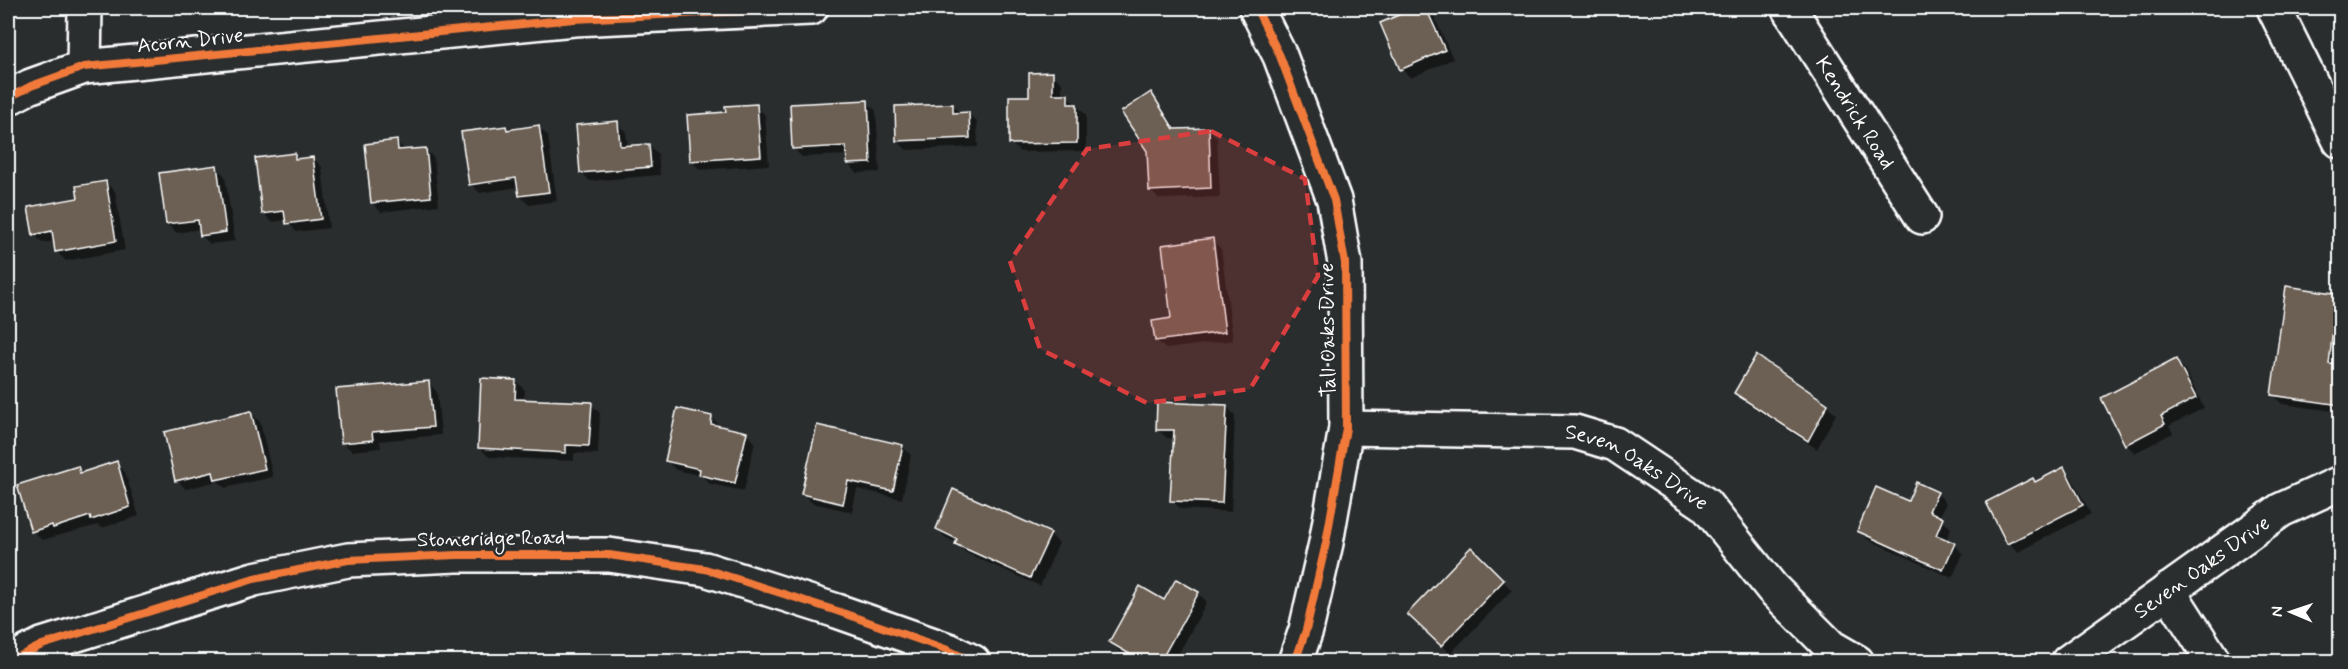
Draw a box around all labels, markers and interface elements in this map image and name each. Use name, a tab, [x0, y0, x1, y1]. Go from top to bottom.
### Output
street label: Acorn Drive	[136, 21, 245, 60]
street label: Kendrick Road	[1808, 51, 1901, 175]
street label: Tall Oaks Drive	[1313, 262, 1343, 398]
street label: Seven Oaks Drive	[1565, 419, 1714, 517]
street label: Seven Oaks Drive	[2128, 509, 2276, 626]
street label: Stoneridge Road	[417, 524, 565, 555]
north arrow	[2261, 582, 2321, 642]
text: N	[2267, 606, 2288, 617]

